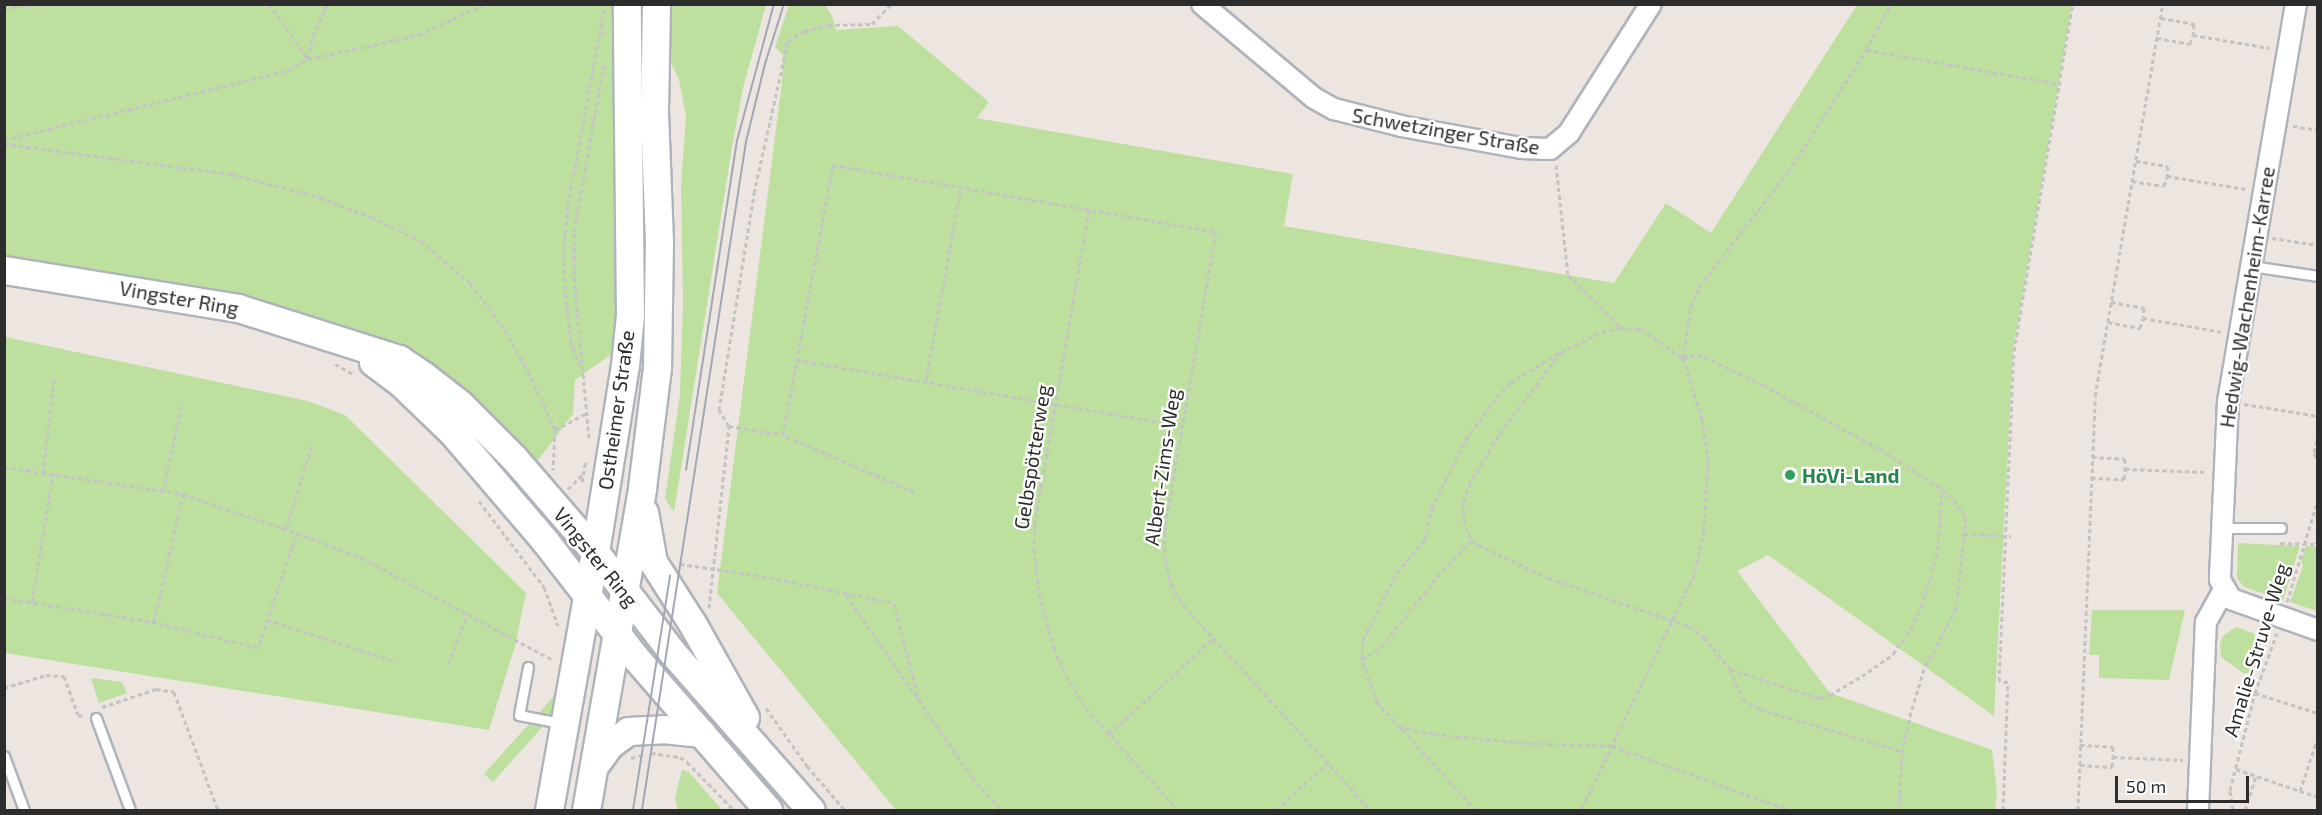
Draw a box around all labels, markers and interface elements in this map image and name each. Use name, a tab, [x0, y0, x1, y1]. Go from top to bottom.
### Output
street label: Schwetzinger Straße	[1350, 103, 1542, 159]
street label: Hedwig-Wachenheim-Karree	[2214, 165, 2280, 429]
street label: Vingster Ring	[117, 276, 241, 320]
street label: Ostheimer Straße	[593, 329, 639, 491]
street label: Gelbspötterweg	[1009, 383, 1055, 531]
street label: Albert-Zims-Weg	[1139, 387, 1185, 547]
place label: HöVi-Land	[1802, 463, 1900, 487]
marker: HöVi-Land	[1783, 468, 1797, 482]
street label: Vingster Ring	[549, 502, 643, 612]
street label: Amalie-Struve-Weg	[2218, 560, 2294, 740]
scale bar	[2118, 764, 2252, 802]
text: 50 m	[2126, 775, 2166, 797]

